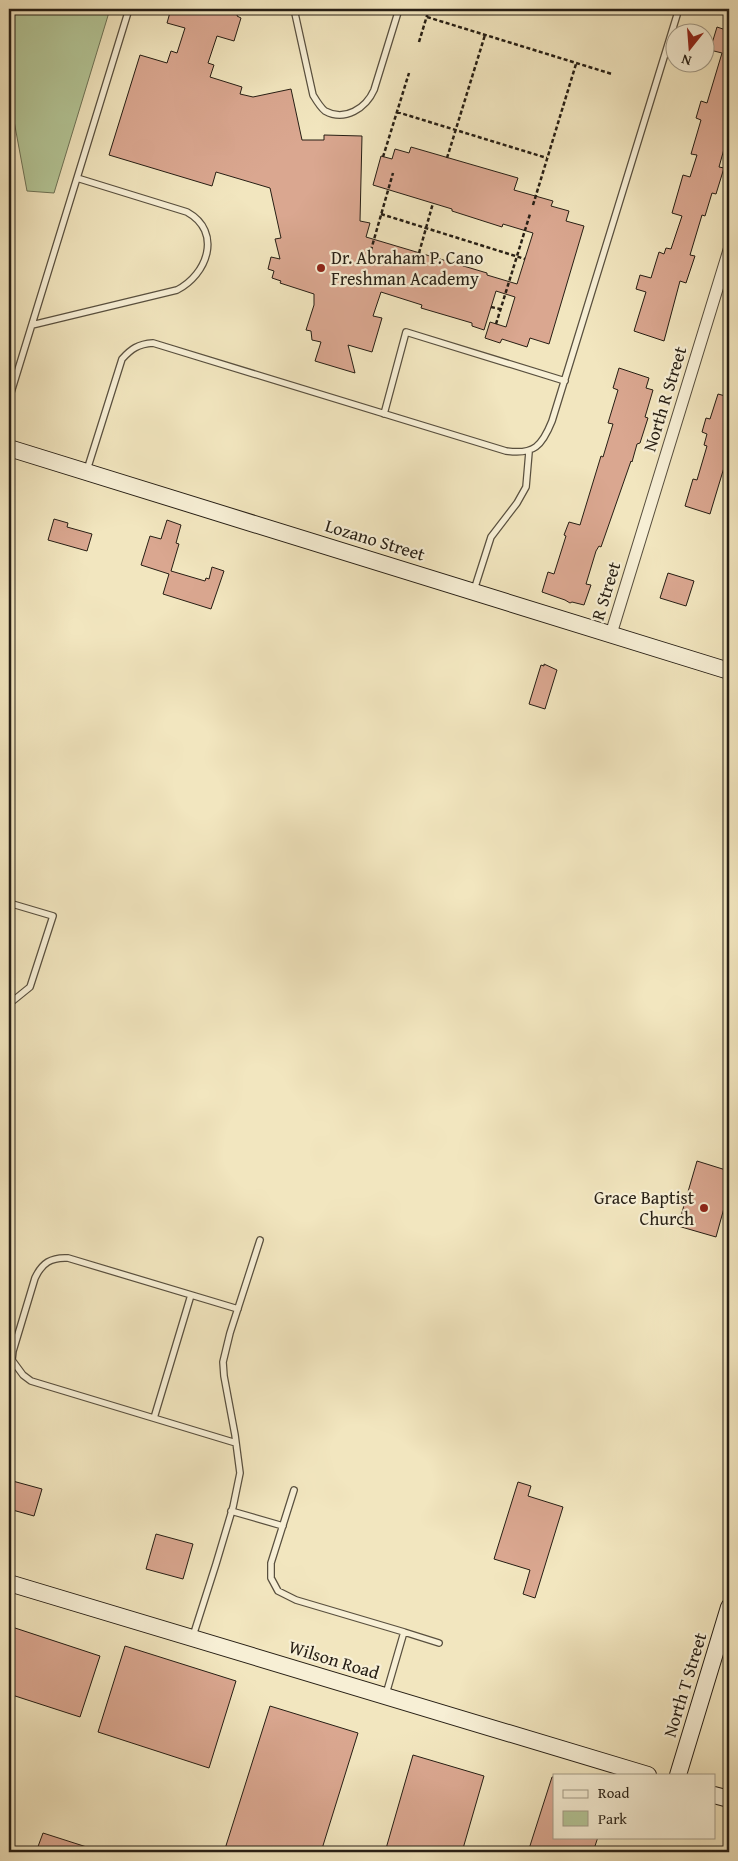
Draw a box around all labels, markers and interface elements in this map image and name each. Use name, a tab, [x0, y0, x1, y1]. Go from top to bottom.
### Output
north arrow	[666, 22, 716, 72]
text: N	[678, 49, 694, 71]
place label: Dr. Abraham P. Cano Freshman Academy	[331, 244, 483, 292]
marker: Dr. Abraham P. Cano Freshman Academy	[315, 262, 327, 274]
street label: North R Street	[636, 342, 694, 455]
street label: Lozano Street	[322, 512, 429, 568]
street label: R Street	[584, 558, 627, 623]
place label: Grace Baptist Church	[594, 1184, 695, 1232]
marker: Grace Baptist Church	[698, 1202, 710, 1214]
street label: North T Street	[656, 1628, 713, 1741]
street label: Wilson Road	[285, 1633, 383, 1686]
legend	[553, 1774, 716, 1838]
text: Road	[598, 1782, 629, 1803]
text: Park	[598, 1808, 627, 1829]

